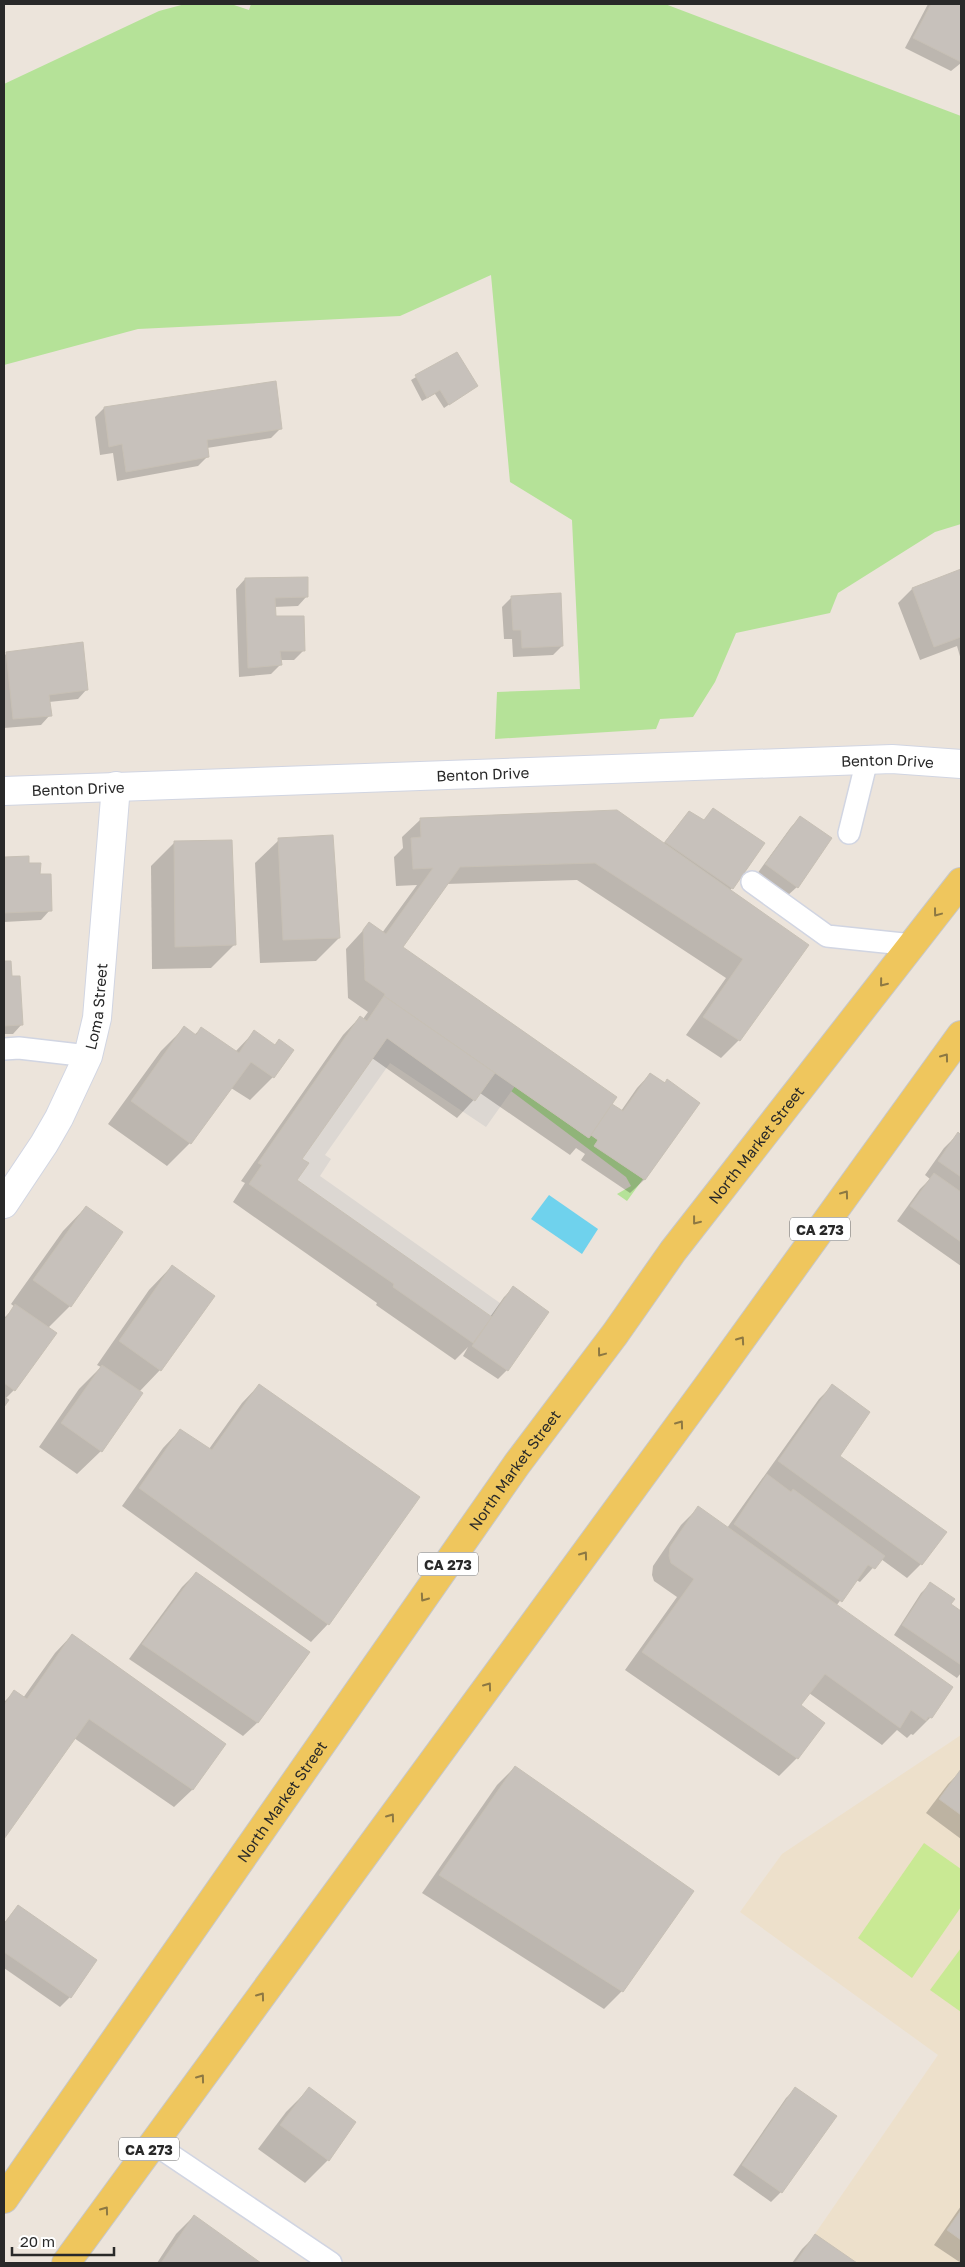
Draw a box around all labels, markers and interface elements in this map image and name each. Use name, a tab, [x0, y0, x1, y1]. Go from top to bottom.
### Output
street label: Benton Drive	[841, 750, 935, 771]
street label: Benton Drive	[436, 763, 530, 784]
street label: Benton Drive	[31, 778, 125, 799]
one-way arrow	[935, 907, 943, 916]
street label: Loma Street	[81, 962, 110, 1052]
one-way arrow	[880, 977, 889, 987]
one-way arrow	[939, 1053, 948, 1063]
street label: North Market Street	[704, 1083, 807, 1207]
one-way arrow	[840, 1191, 848, 1200]
one-way arrow	[694, 1215, 702, 1224]
road number: CA 273	[790, 1218, 850, 1240]
one-way arrow	[735, 1337, 743, 1346]
one-way arrow	[598, 1347, 607, 1357]
street label: North Market Street	[465, 1406, 564, 1533]
one-way arrow	[674, 1420, 683, 1430]
one-way arrow	[578, 1551, 587, 1561]
road number: CA 273	[418, 1552, 478, 1576]
one-way arrow	[421, 1592, 430, 1602]
one-way arrow	[482, 1683, 490, 1692]
street label: North Market Street	[233, 1737, 330, 1865]
one-way arrow	[386, 1814, 394, 1823]
one-way arrow	[255, 1992, 264, 2002]
one-way arrow	[195, 2075, 203, 2084]
road number: CA 273	[119, 2138, 179, 2160]
one-way arrow	[99, 2206, 108, 2216]
scale bar	[12, 2224, 115, 2256]
text: 20 m	[20, 2232, 55, 2250]

